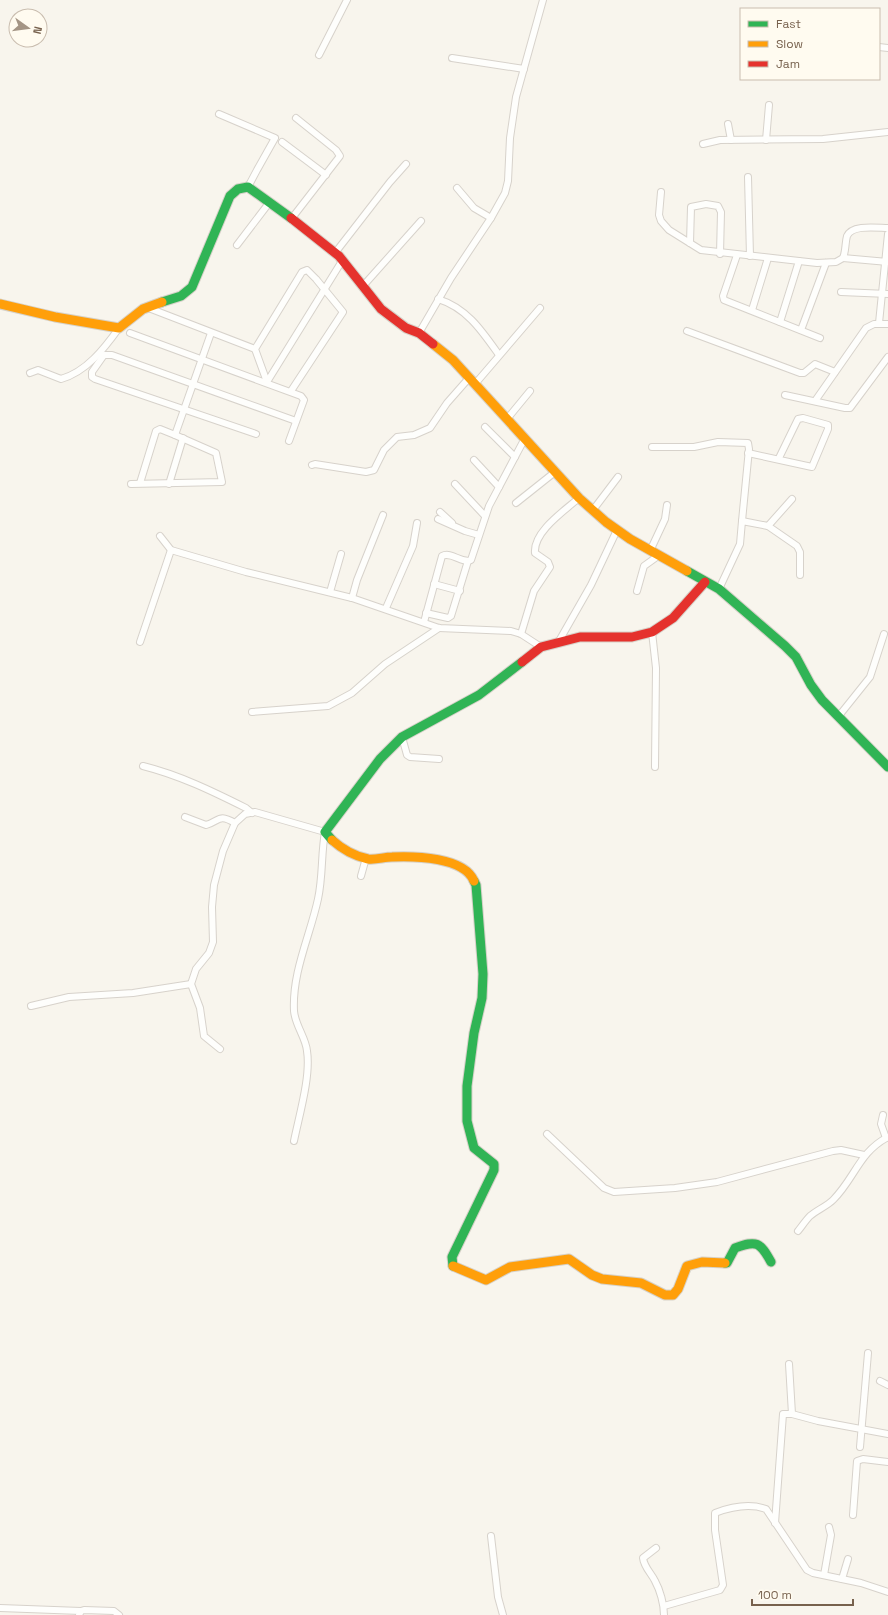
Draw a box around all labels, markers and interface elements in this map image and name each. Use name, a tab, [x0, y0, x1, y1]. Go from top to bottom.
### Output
north arrow	[8, 8, 48, 48]
legend	[740, 8, 880, 80]
text: Fast	[776, 16, 801, 32]
text: N	[30, 25, 45, 36]
text: Slow	[776, 36, 803, 52]
text: Jam	[776, 56, 800, 72]
scale bar	[752, 1581, 853, 1607]
text: 100 m	[758, 1587, 792, 1603]

